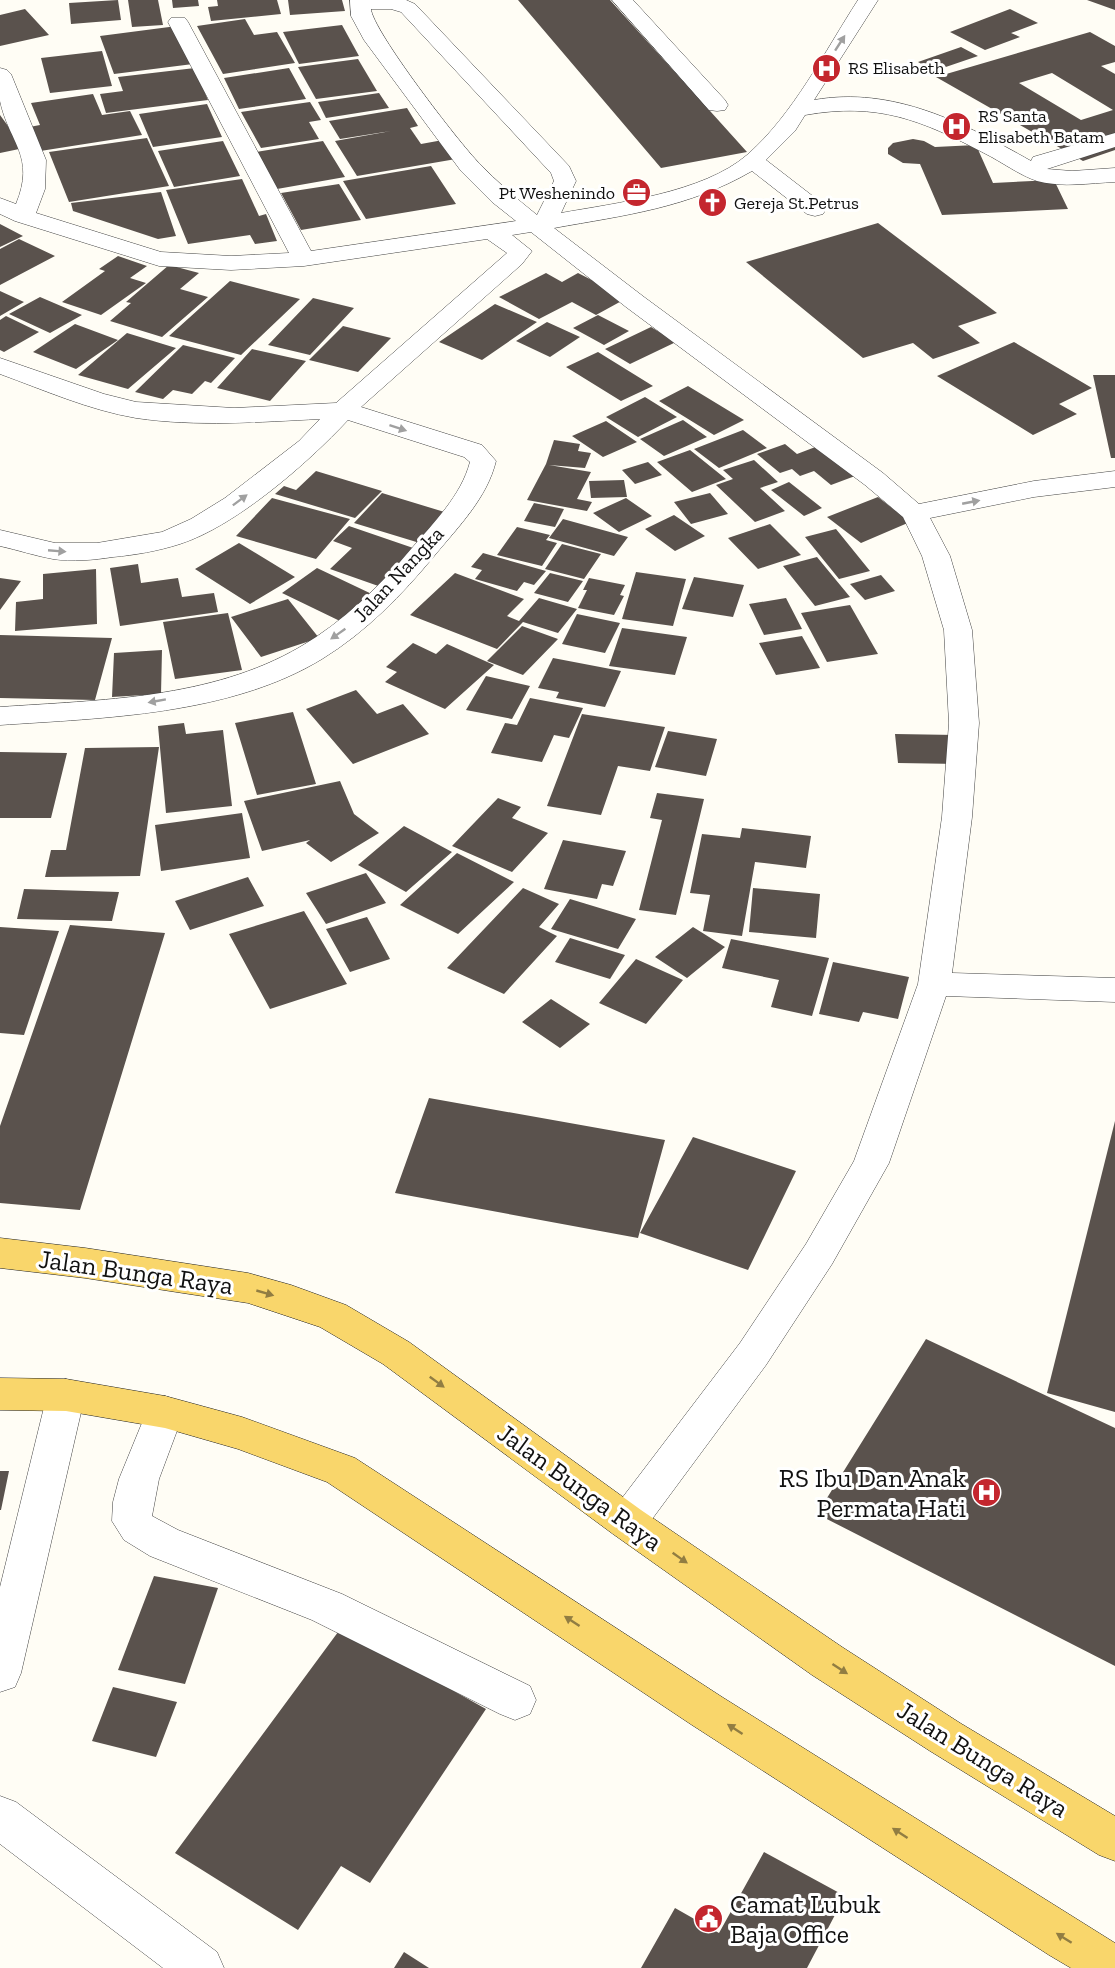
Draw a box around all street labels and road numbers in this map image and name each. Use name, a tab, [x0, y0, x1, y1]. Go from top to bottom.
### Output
street label: Jalan Nangka	[347, 521, 449, 627]
street label: Jalan Bunga Raya	[37, 1243, 236, 1302]
street label: Jalan Bunga Raya	[491, 1417, 669, 1558]
street label: Jalan Bunga Raya	[892, 1694, 1075, 1825]

